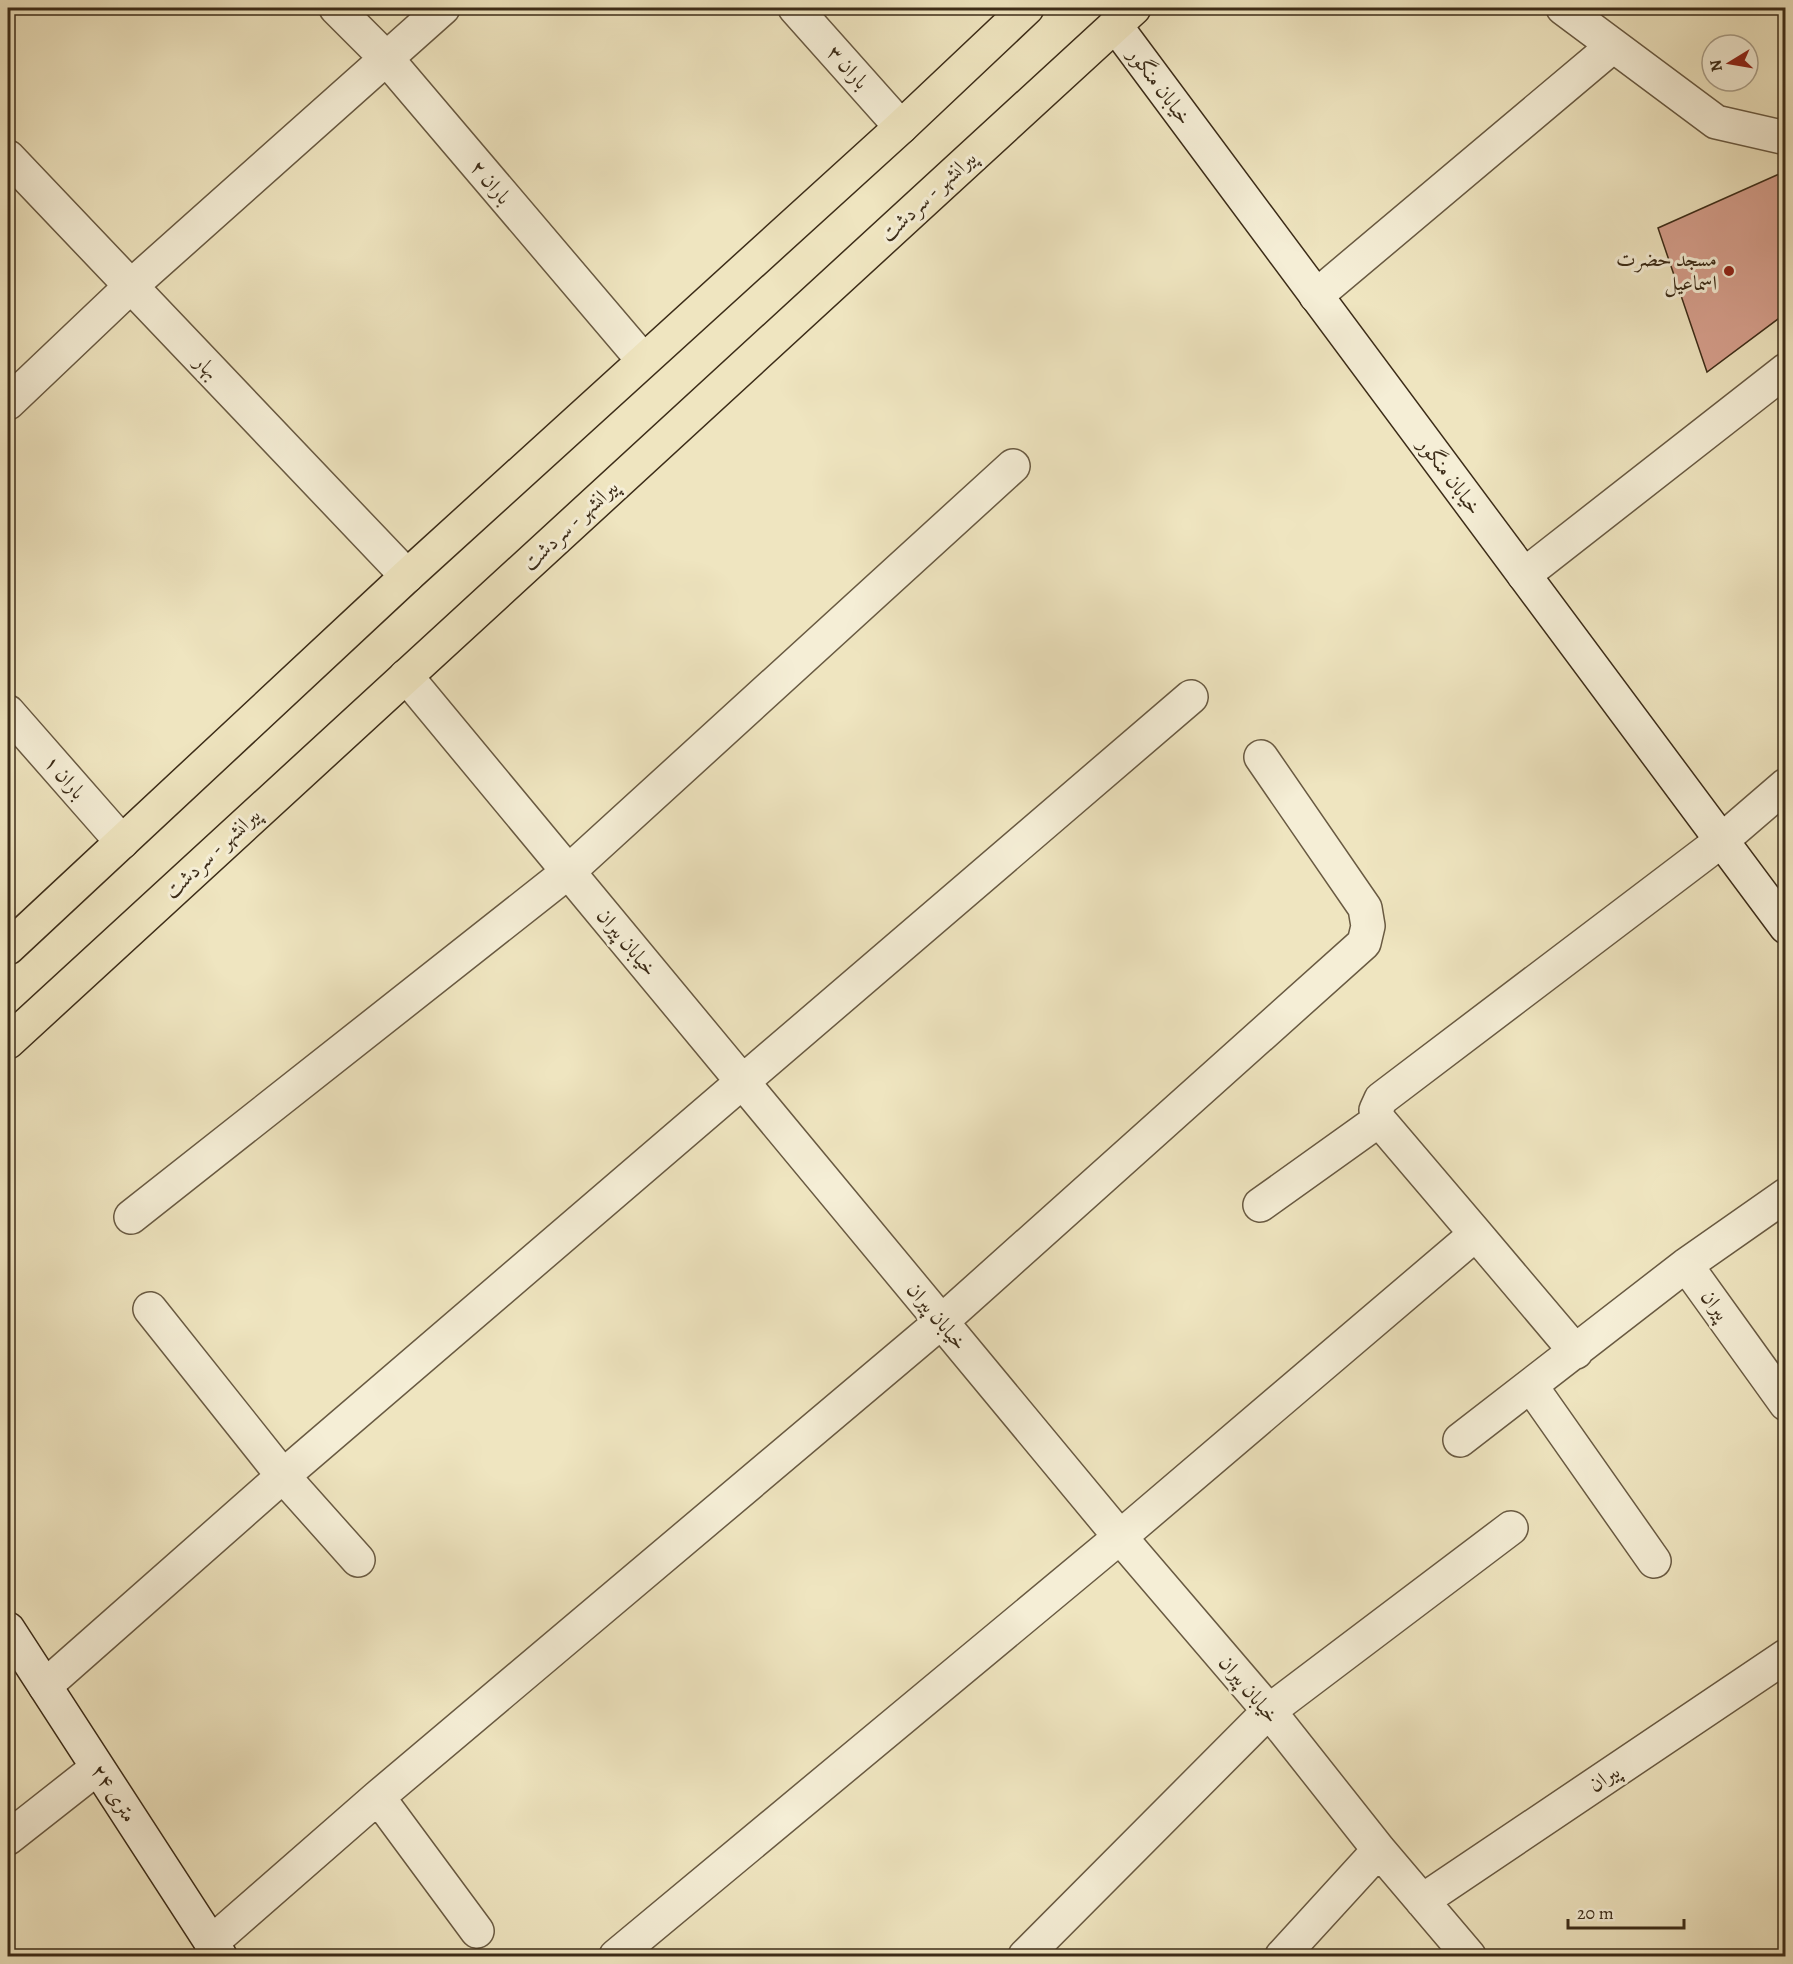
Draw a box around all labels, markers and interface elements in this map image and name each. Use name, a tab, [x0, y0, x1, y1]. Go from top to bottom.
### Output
north arrow	[1700, 33, 1760, 93]
street label: باران ۳	[821, 39, 875, 95]
street label: خیابان منگور	[1121, 40, 1198, 130]
text: N	[1704, 58, 1728, 73]
street label: پیرانشهر - سردشت	[874, 144, 984, 249]
street label: باران ۲	[464, 154, 518, 210]
place label: مسجد حضرت اسماعیل	[1616, 245, 1717, 298]
marker: مسجد حضرت اسماعیل	[1722, 264, 1736, 278]
street label: بهار	[187, 347, 226, 385]
street label: خیابان منگور	[1411, 430, 1488, 520]
street label: پیرانشهر - سردشت	[516, 473, 626, 578]
street label: باران ۱	[38, 749, 92, 805]
street label: پیرانشهر - سردشت	[158, 801, 268, 906]
street label: خیابان پیران	[590, 902, 664, 983]
street label: خیابان پیران	[900, 1276, 974, 1357]
street label: پیران	[1693, 1284, 1736, 1328]
street label: خیابان پیران	[1212, 1649, 1286, 1730]
street label: پیران	[1583, 1757, 1627, 1799]
street label: ۲۴ متری	[85, 1758, 143, 1828]
scale bar	[1568, 1892, 1684, 1930]
text: 20 m	[1577, 1901, 1614, 1925]

